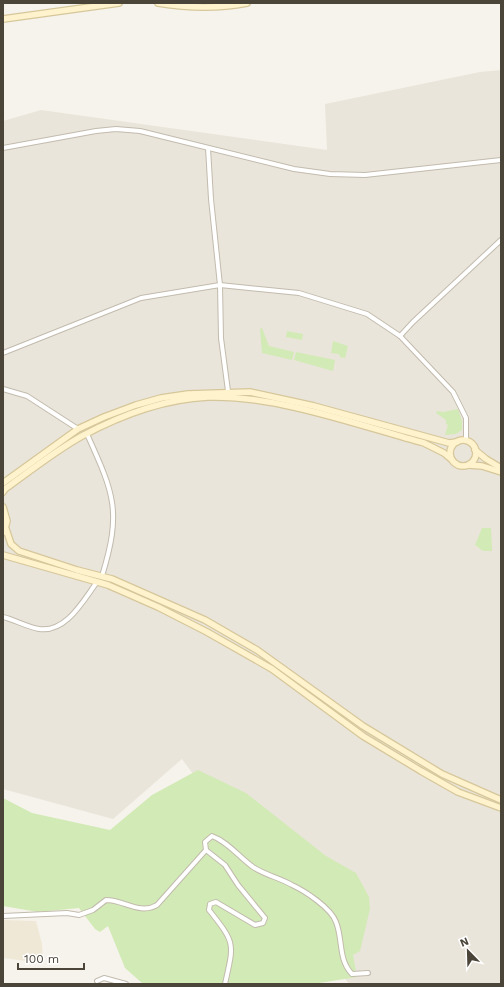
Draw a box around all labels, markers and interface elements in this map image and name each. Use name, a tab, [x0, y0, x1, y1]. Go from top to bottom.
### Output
north arrow	[448, 931, 488, 971]
text: N	[458, 935, 471, 950]
scale bar	[18, 945, 84, 971]
text: 100 m	[24, 952, 59, 966]

